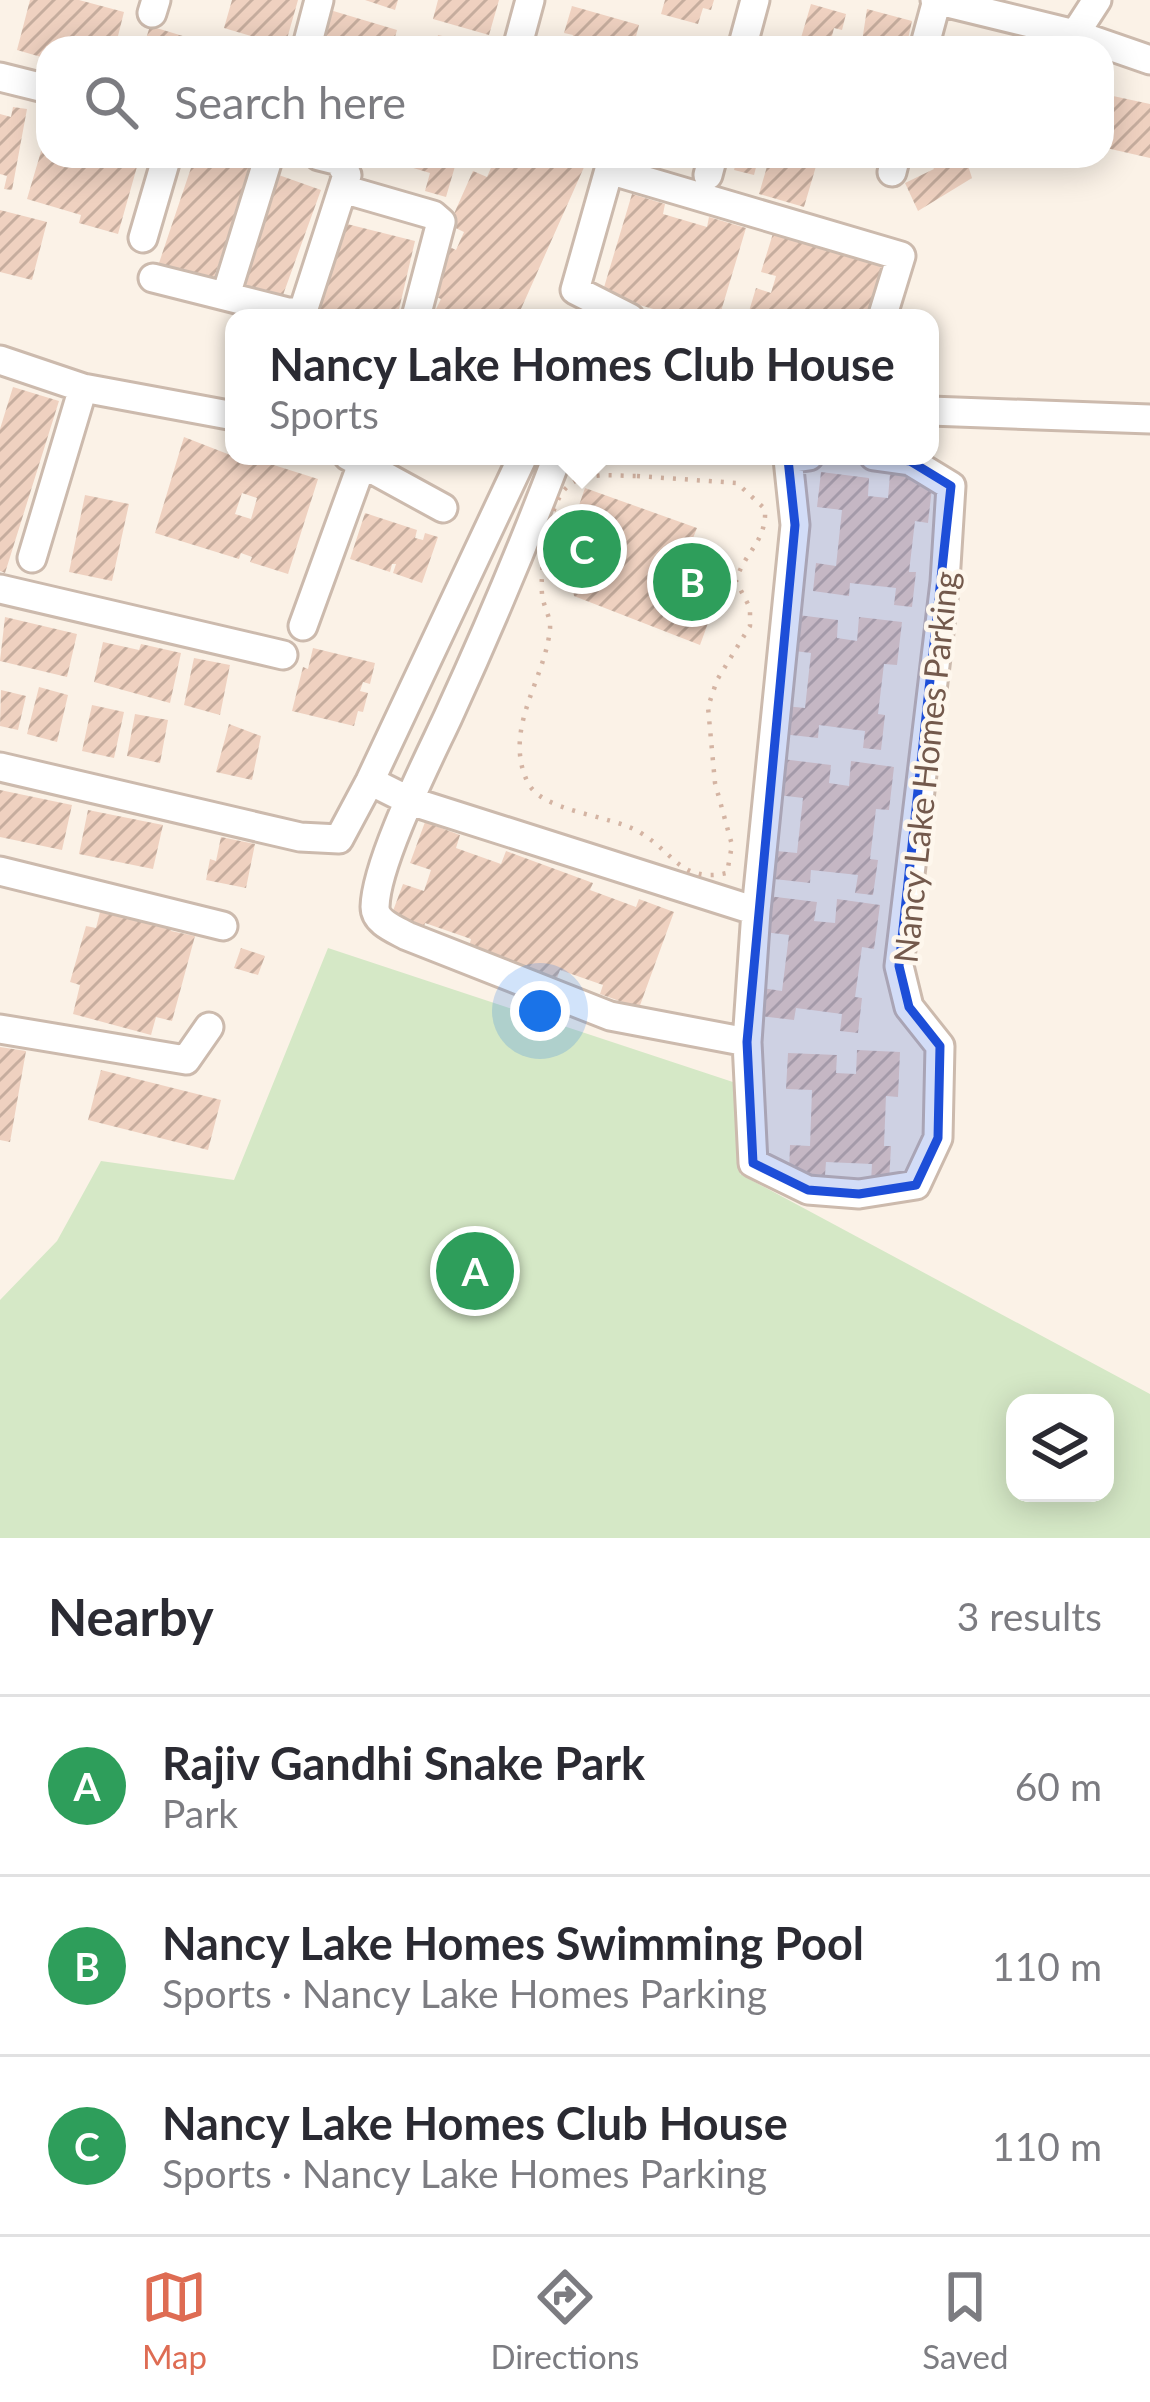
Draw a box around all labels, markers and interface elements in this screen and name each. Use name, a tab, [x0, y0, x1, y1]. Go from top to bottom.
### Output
search box	[36, 36, 1114, 168]
icon: search	[78, 69, 144, 135]
text: Search here	[174, 75, 406, 129]
popup	[225, 309, 939, 465]
text: Nancy Lake Homes Club House	[269, 337, 895, 391]
text: Sports	[269, 391, 379, 437]
pin: C	[543, 504, 621, 594]
pin: B	[653, 537, 731, 627]
street label: Nancy Lake Homes Parking	[885, 569, 965, 965]
your location	[510, 981, 570, 1041]
pin: A	[436, 1226, 514, 1316]
map controls	[1006, 1394, 1114, 1502]
button: layers	[1006, 1394, 1114, 1502]
text: Nearby	[48, 1586, 214, 1647]
text: 3 results	[957, 1593, 1102, 1639]
text: Rajiv Gandhi Snake Park	[162, 1736, 645, 1790]
text: A	[73, 1763, 101, 1809]
text: 60 m	[1015, 1763, 1102, 1809]
text: Park	[162, 1790, 238, 1836]
text: Nancy Lake Homes Swimming Pool	[162, 1916, 864, 1970]
text: B	[74, 1943, 100, 1989]
text: 110 m	[992, 1943, 1102, 1989]
text: Sports · Nancy Lake Homes Parking	[162, 1970, 767, 2016]
text: Nancy Lake Homes Club House	[162, 2096, 788, 2150]
text: C	[74, 2123, 100, 2169]
text: 110 m	[992, 2123, 1102, 2169]
text: Sports · Nancy Lake Homes Parking	[162, 2150, 767, 2196]
tab: Map	[141, 2264, 207, 2376]
tab: Directions	[490, 2264, 639, 2376]
tab: Saved	[922, 2264, 1009, 2376]

